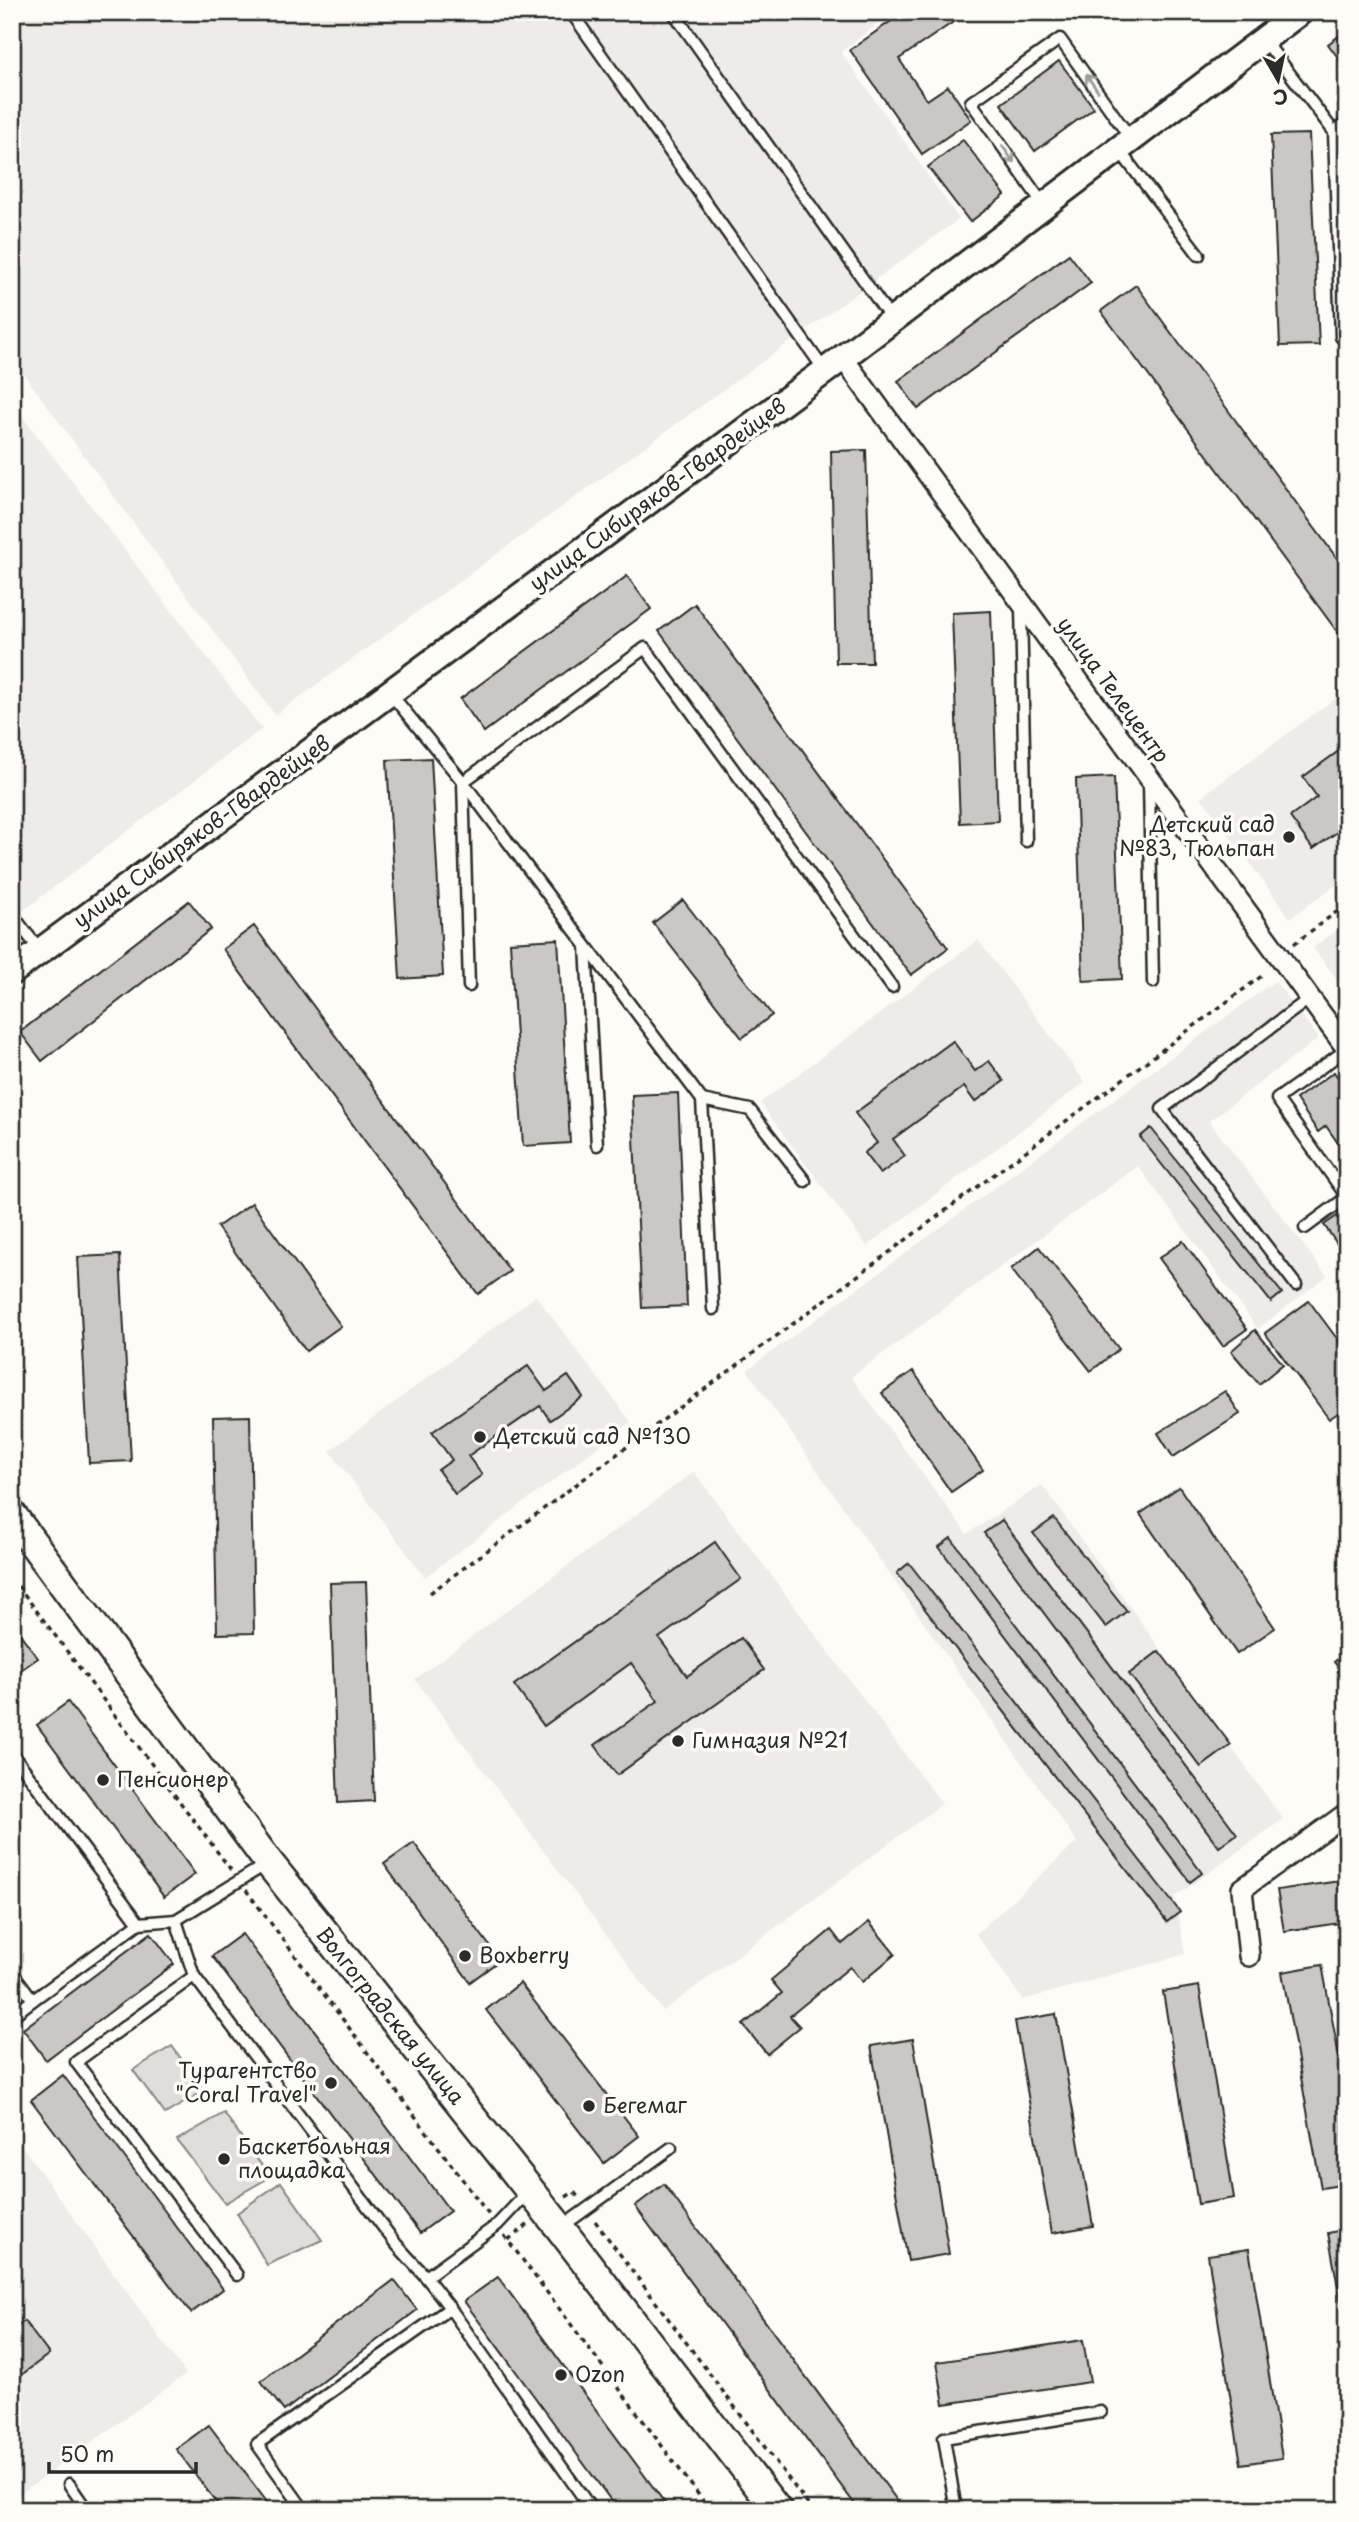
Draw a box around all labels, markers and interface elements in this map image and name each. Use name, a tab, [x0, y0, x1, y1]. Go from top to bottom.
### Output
north arrow	[1244, 46, 1314, 116]
one-way arrow	[1085, 74, 1099, 93]
text: С	[1272, 83, 1290, 113]
one-way arrow	[1001, 144, 1015, 163]
street label: улица Сибиряков-Гвардейцев	[522, 389, 792, 598]
street label: улица Телецентр	[1051, 609, 1179, 769]
street label: улица Сибиряков-Гвардейцев	[66, 726, 336, 935]
place label: Детский сад №83, Тюльпан	[1119, 807, 1275, 863]
marker: Детский сад №83, Тюльпан	[1281, 829, 1297, 845]
place label: Детский сад №130	[493, 1419, 691, 1451]
marker: Детский сад №130	[472, 1429, 488, 1445]
place label: Гимназия №21	[692, 1723, 848, 1755]
marker: Гимназия №21	[670, 1733, 686, 1749]
place label: Пенсионер	[117, 1762, 229, 1794]
marker: Пенсионер	[95, 1772, 111, 1788]
street label: Волгоградская улица	[310, 1919, 474, 2111]
place label: Boxberry	[479, 1938, 570, 1970]
marker: Boxberry	[457, 1948, 473, 1964]
place label: Турагентство "Coral Travel"	[175, 2053, 317, 2109]
marker: Турагентство "Coral Travel"	[323, 2075, 339, 2091]
place label: Бегемаг	[603, 2088, 687, 2120]
marker: Бегемаг	[581, 2098, 597, 2114]
place label: Баскетбольная площадка	[238, 2129, 391, 2185]
marker: Баскетбольная площадка	[216, 2151, 232, 2167]
place label: Ozon	[575, 2357, 625, 2389]
marker: Ozon	[553, 2367, 569, 2383]
scale bar	[49, 2431, 196, 2475]
text: 50 m	[60, 2437, 114, 2469]

